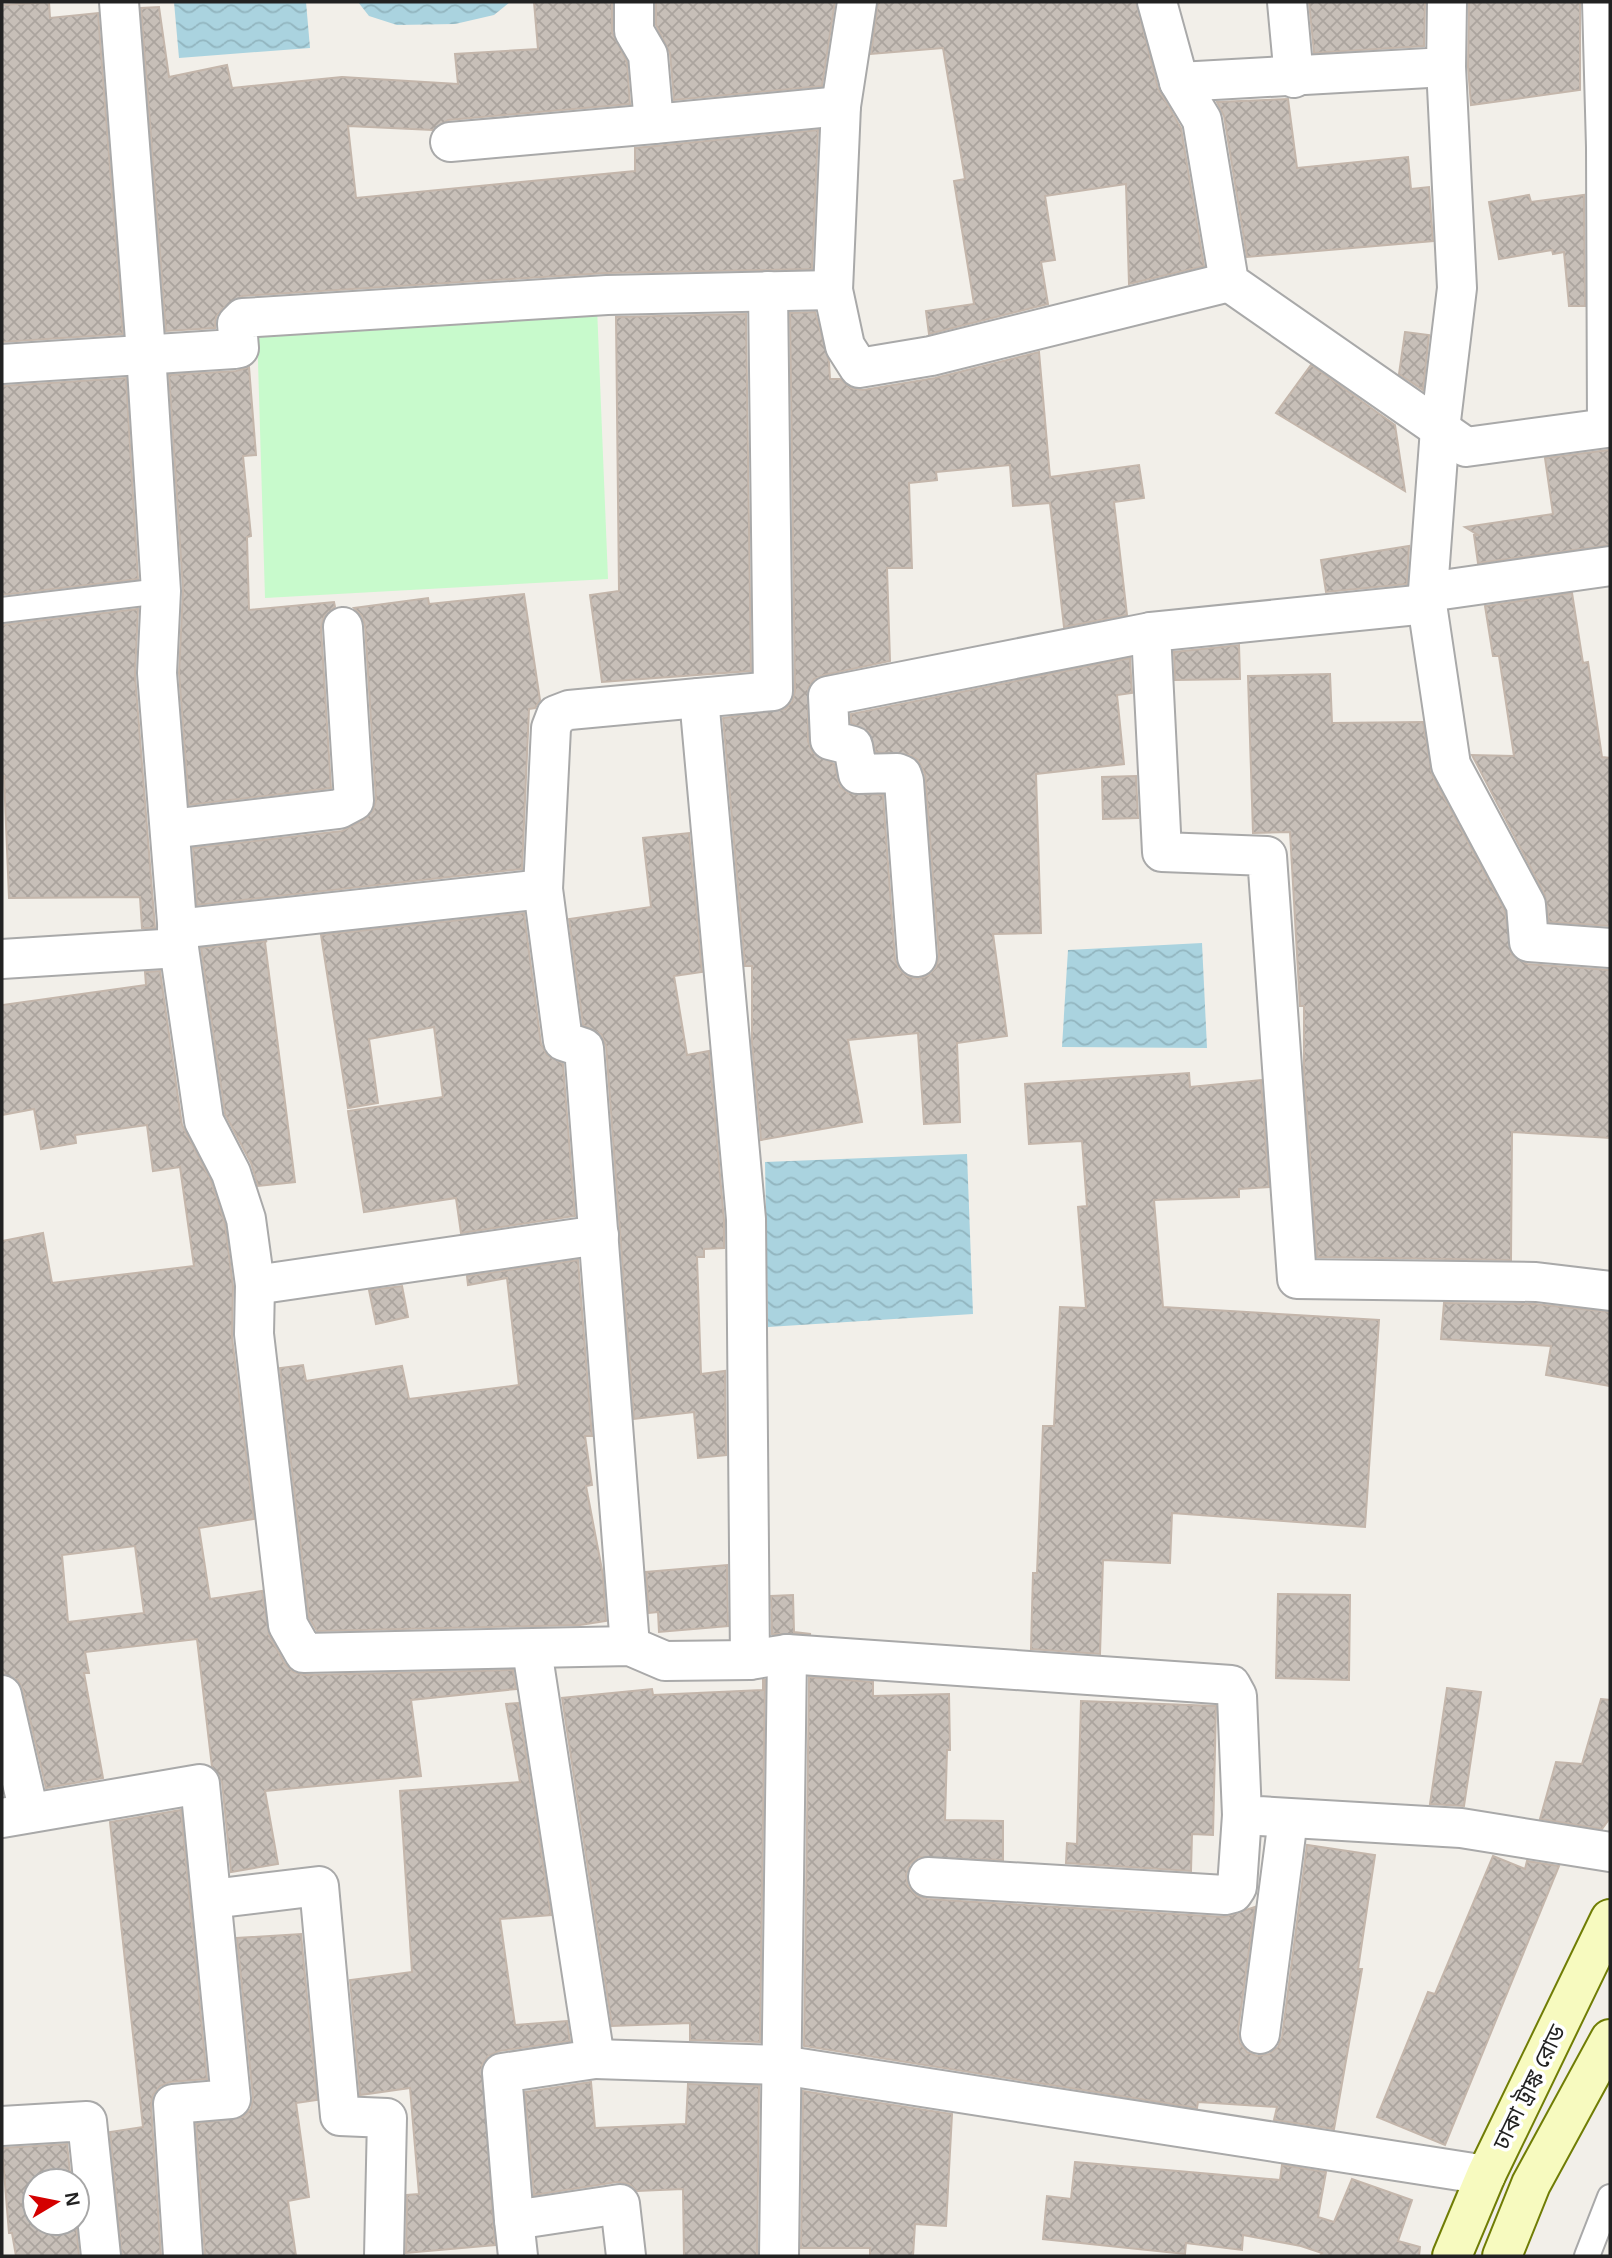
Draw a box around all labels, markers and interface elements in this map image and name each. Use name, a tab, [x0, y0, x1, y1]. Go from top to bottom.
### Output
street label: ঢাকা ট্রাঙ্ক রোড	[1487, 2020, 1571, 2154]
north arrow	[21, 2167, 91, 2237]
text: N	[61, 2191, 84, 2208]

